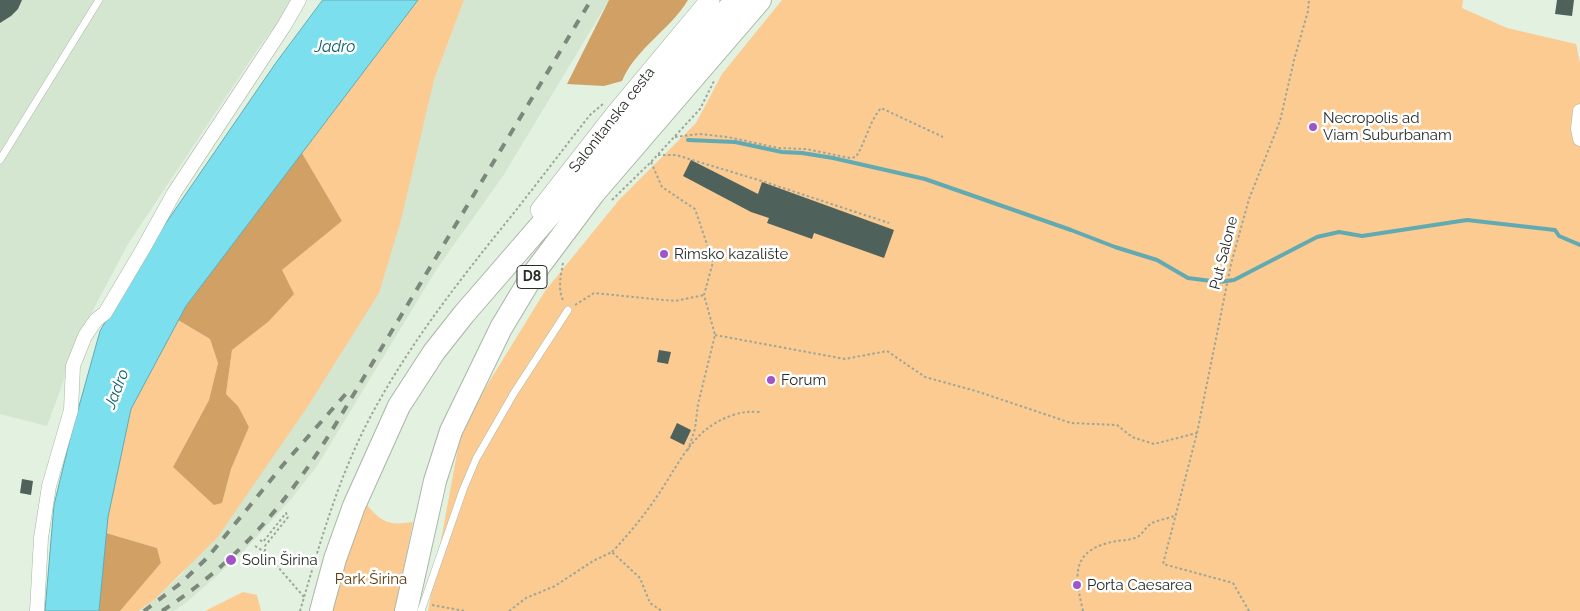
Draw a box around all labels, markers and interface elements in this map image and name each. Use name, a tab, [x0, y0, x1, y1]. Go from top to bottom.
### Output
water label: Jadro	[315, 37, 355, 57]
street label: Salonitanska cesta	[565, 64, 659, 176]
place label: Necropolis ad Viam Suburbanam	[1323, 109, 1452, 144]
marker: Necropolis ad Viam Suburbanam	[1307, 121, 1319, 133]
street label: Put Salone	[1206, 214, 1242, 292]
place label: Rimsko kazalište	[674, 245, 788, 263]
marker: Rimsko kazalište	[658, 248, 670, 260]
road number: D8	[517, 266, 547, 288]
water label: Jadro	[101, 366, 133, 412]
place label: Forum	[781, 371, 826, 389]
marker: Forum	[765, 374, 777, 386]
place label: Solin Širina	[242, 551, 318, 569]
marker: Solin Širina	[224, 553, 238, 567]
park label: Park Širina	[335, 570, 407, 588]
place label: Porta Caesarea	[1087, 576, 1192, 594]
marker: Porta Caesarea	[1071, 579, 1083, 591]

